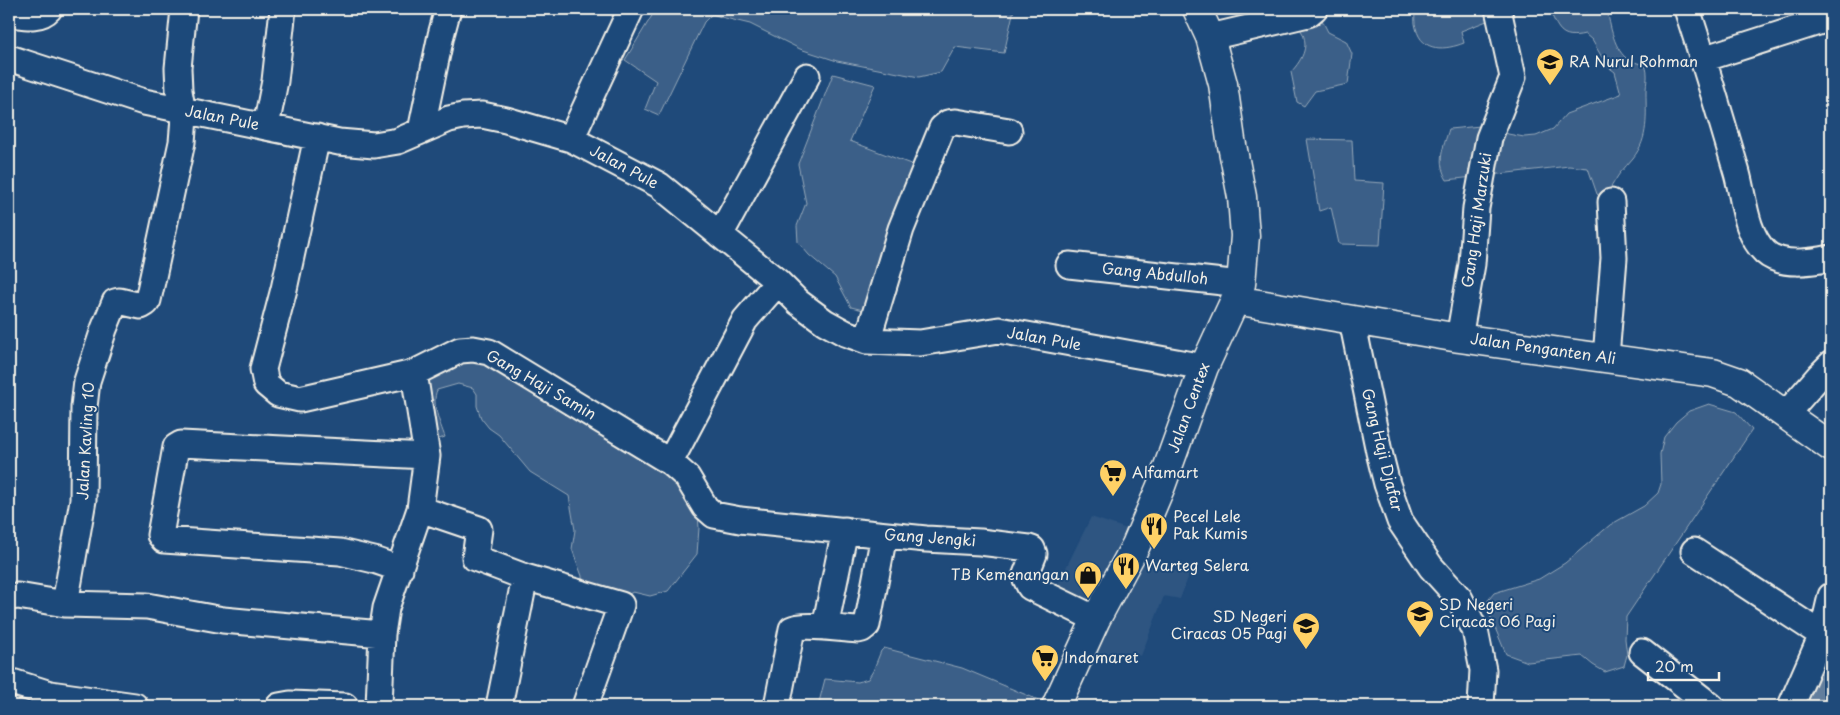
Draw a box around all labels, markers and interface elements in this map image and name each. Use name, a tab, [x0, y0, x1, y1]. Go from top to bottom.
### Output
school or university icon: RA Nurul Rohman	[1535, 47, 1565, 86]
place label: RA Nurul Rohman	[1569, 49, 1698, 72]
street label: Jalan Pule	[183, 98, 261, 135]
street label: Jalan Pule	[586, 138, 663, 193]
street label: Gang Haji Marzuki	[1455, 151, 1496, 289]
street label: Gang Abdulloh	[1101, 255, 1209, 290]
street label: Jalan Pule	[1005, 320, 1083, 355]
street label: Jalan Penganten Ali	[1469, 326, 1617, 369]
street label: Gang Haji Samin	[482, 343, 601, 425]
street label: Jalan Centex	[1161, 359, 1215, 456]
street label: Jalan Kavling 10	[70, 381, 99, 501]
street label: Gang Haji Djafar	[1357, 386, 1410, 515]
supermarket icon: Alfamart	[1098, 458, 1128, 497]
place label: Alfamart	[1132, 460, 1199, 483]
place label: Pecel Lele Pak Kumis	[1173, 504, 1247, 544]
restaurant icon: Pecel Lele Pak Kumis	[1139, 511, 1169, 550]
street label: Gang Jengki	[883, 522, 977, 551]
restaurant icon: Warteg Selera	[1111, 551, 1141, 590]
place label: Warteg Selera	[1145, 553, 1250, 576]
shop icon: TB Kemenangan	[1073, 560, 1103, 599]
place label: TB Kemenangan	[951, 562, 1069, 585]
place label: SD Negeri Ciracas 06 Pagi	[1439, 592, 1556, 632]
school or university icon: SD Negeri Ciracas 06 Pagi	[1405, 599, 1435, 638]
place label: SD Negeri Ciracas 05 Pagi	[1171, 604, 1287, 644]
school or university icon: SD Negeri Ciracas 05 Pagi	[1291, 611, 1321, 650]
supermarket icon: Indomaret	[1030, 643, 1060, 682]
place label: Indomaret	[1064, 645, 1139, 668]
scale bar	[1648, 650, 1719, 682]
text: 20 m	[1655, 654, 1694, 677]

